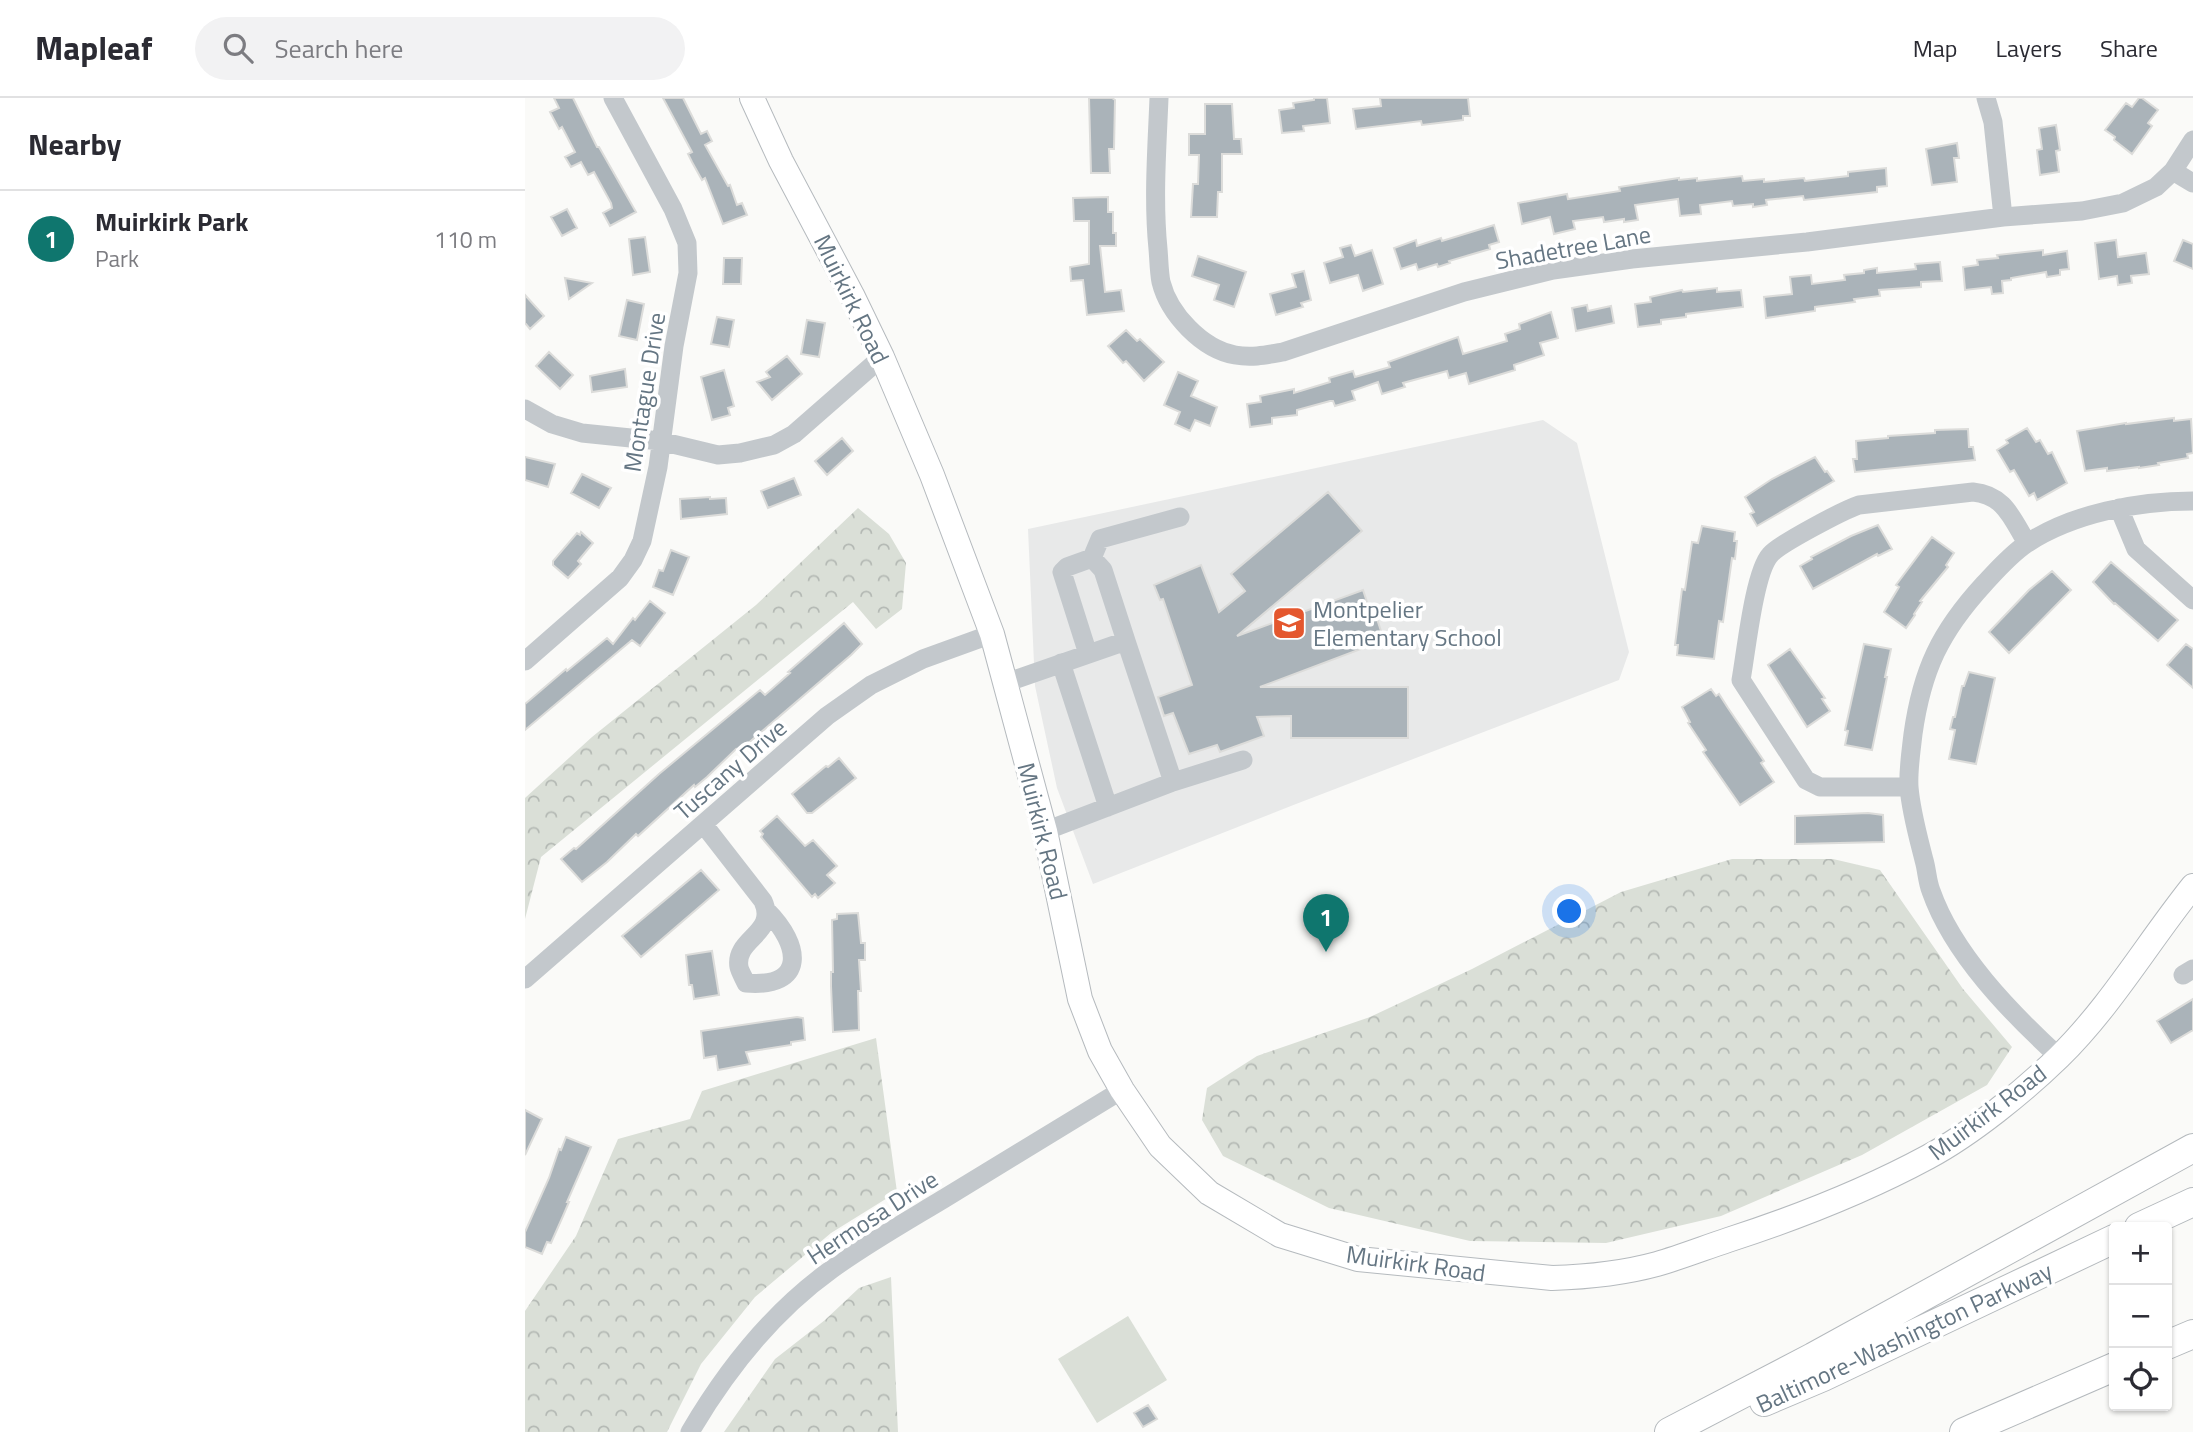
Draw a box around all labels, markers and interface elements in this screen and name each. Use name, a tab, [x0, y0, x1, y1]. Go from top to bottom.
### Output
search box	[195, 17, 685, 80]
text: Mapleaf	[35, 23, 153, 73]
icon: search	[219, 29, 257, 67]
text: Search here	[275, 29, 403, 68]
text: Map	[1913, 30, 1958, 66]
text: Layers	[1996, 30, 2062, 66]
text: Share	[2100, 30, 2158, 66]
text: Nearby	[28, 121, 121, 167]
text: Muirkirk Park	[95, 202, 248, 241]
street label: Shadetree Lane	[1492, 216, 1654, 278]
text: 1	[45, 222, 57, 257]
text: 110 m	[434, 222, 497, 257]
street label: Muirkirk Road	[805, 228, 899, 370]
text: Park	[95, 241, 139, 276]
street label: Montague Drive	[614, 310, 674, 474]
place label: Montpelier Elementary School	[1313, 591, 1502, 655]
school or university icon: Montpelier Elementary School	[1270, 604, 1308, 642]
street label: Tuscany Drive	[666, 710, 794, 828]
street label: Muirkirk Road	[1009, 759, 1077, 903]
pin: 1	[1303, 894, 1349, 952]
your location	[1552, 894, 1586, 928]
street label: Muirkirk Road	[1920, 1055, 2054, 1169]
street label: Hermosa Drive	[799, 1161, 945, 1273]
map controls	[2109, 1222, 2172, 1411]
button: +	[2109, 1222, 2172, 1285]
street label: Muirkirk Road	[1344, 1235, 1488, 1291]
street label: Baltimore-Washington Parkway	[1750, 1252, 2058, 1422]
button: −	[2109, 1285, 2172, 1348]
button: locate	[2109, 1348, 2172, 1411]

